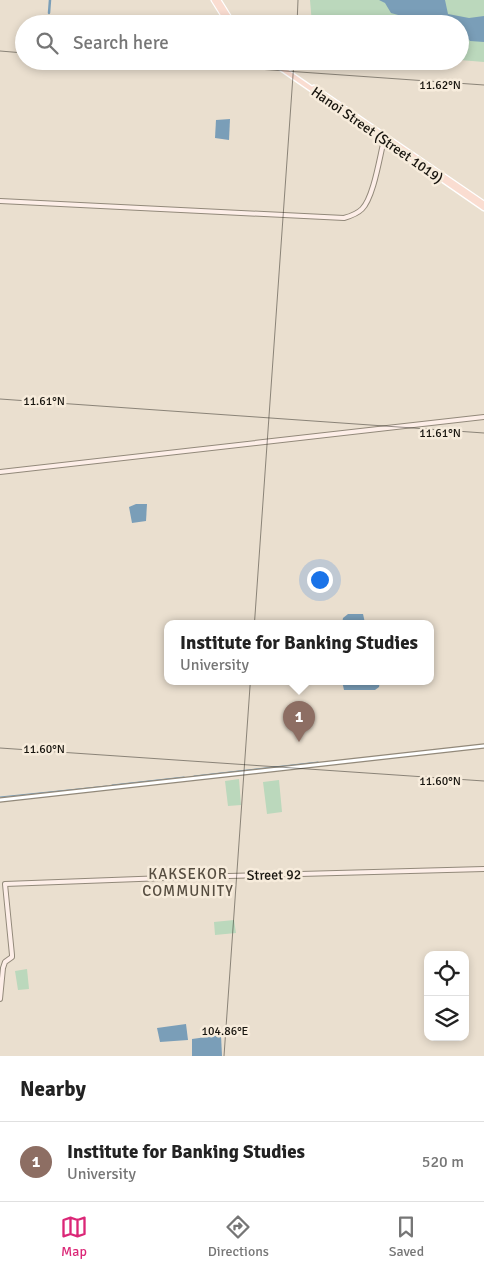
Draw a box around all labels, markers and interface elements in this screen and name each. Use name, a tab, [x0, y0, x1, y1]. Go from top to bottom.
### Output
search box	[15, 15, 469, 70]
icon: search	[33, 29, 61, 57]
text: Search here	[73, 31, 169, 55]
text: 11.62°N	[419, 78, 461, 93]
street label: Hanoi Street (Street 1019)	[308, 83, 446, 187]
text: 11.61°N	[23, 394, 65, 409]
text: 11.61°N	[419, 426, 461, 441]
your location	[307, 567, 333, 593]
popup	[164, 620, 434, 685]
text: Institute for Banking Studies	[180, 631, 418, 655]
text: University	[180, 655, 249, 675]
pin: 1	[283, 701, 315, 742]
text: 11.60°N	[23, 742, 65, 757]
text: 11.60°N	[419, 774, 461, 789]
district label: KAKSEKOR COMMUNITY	[142, 865, 234, 900]
street label: Street 92	[247, 866, 301, 884]
map controls	[424, 951, 469, 1041]
button: locate	[424, 951, 469, 996]
button: layers	[424, 996, 469, 1041]
text: 104.86°E	[202, 1024, 249, 1039]
text: Nearby	[20, 1076, 86, 1102]
text: Institute for Banking Studies	[67, 1140, 305, 1164]
text: 1	[32, 1152, 40, 1172]
text: 520 m	[422, 1152, 464, 1172]
text: University	[67, 1164, 136, 1184]
tab: Map	[60, 1213, 88, 1260]
tab: Directions	[208, 1213, 269, 1260]
tab: Saved	[389, 1213, 424, 1260]

